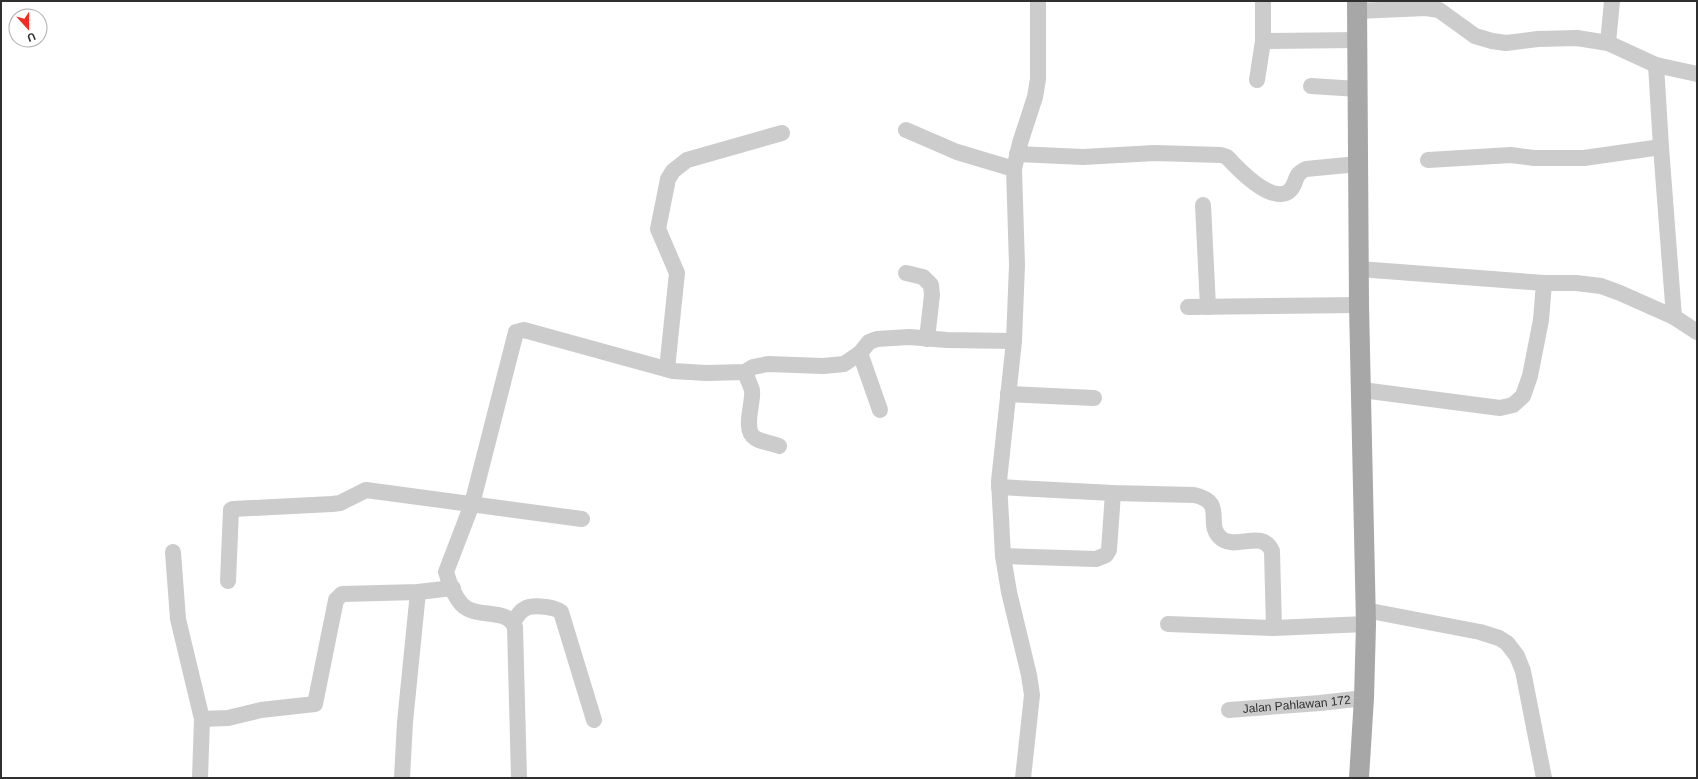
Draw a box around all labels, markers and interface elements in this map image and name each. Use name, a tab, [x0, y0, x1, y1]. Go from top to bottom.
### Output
north arrow	[8, 8, 48, 48]
text: U	[26, 30, 37, 44]
street label: Jalan Pahlawan 172	[1242, 693, 1352, 716]

